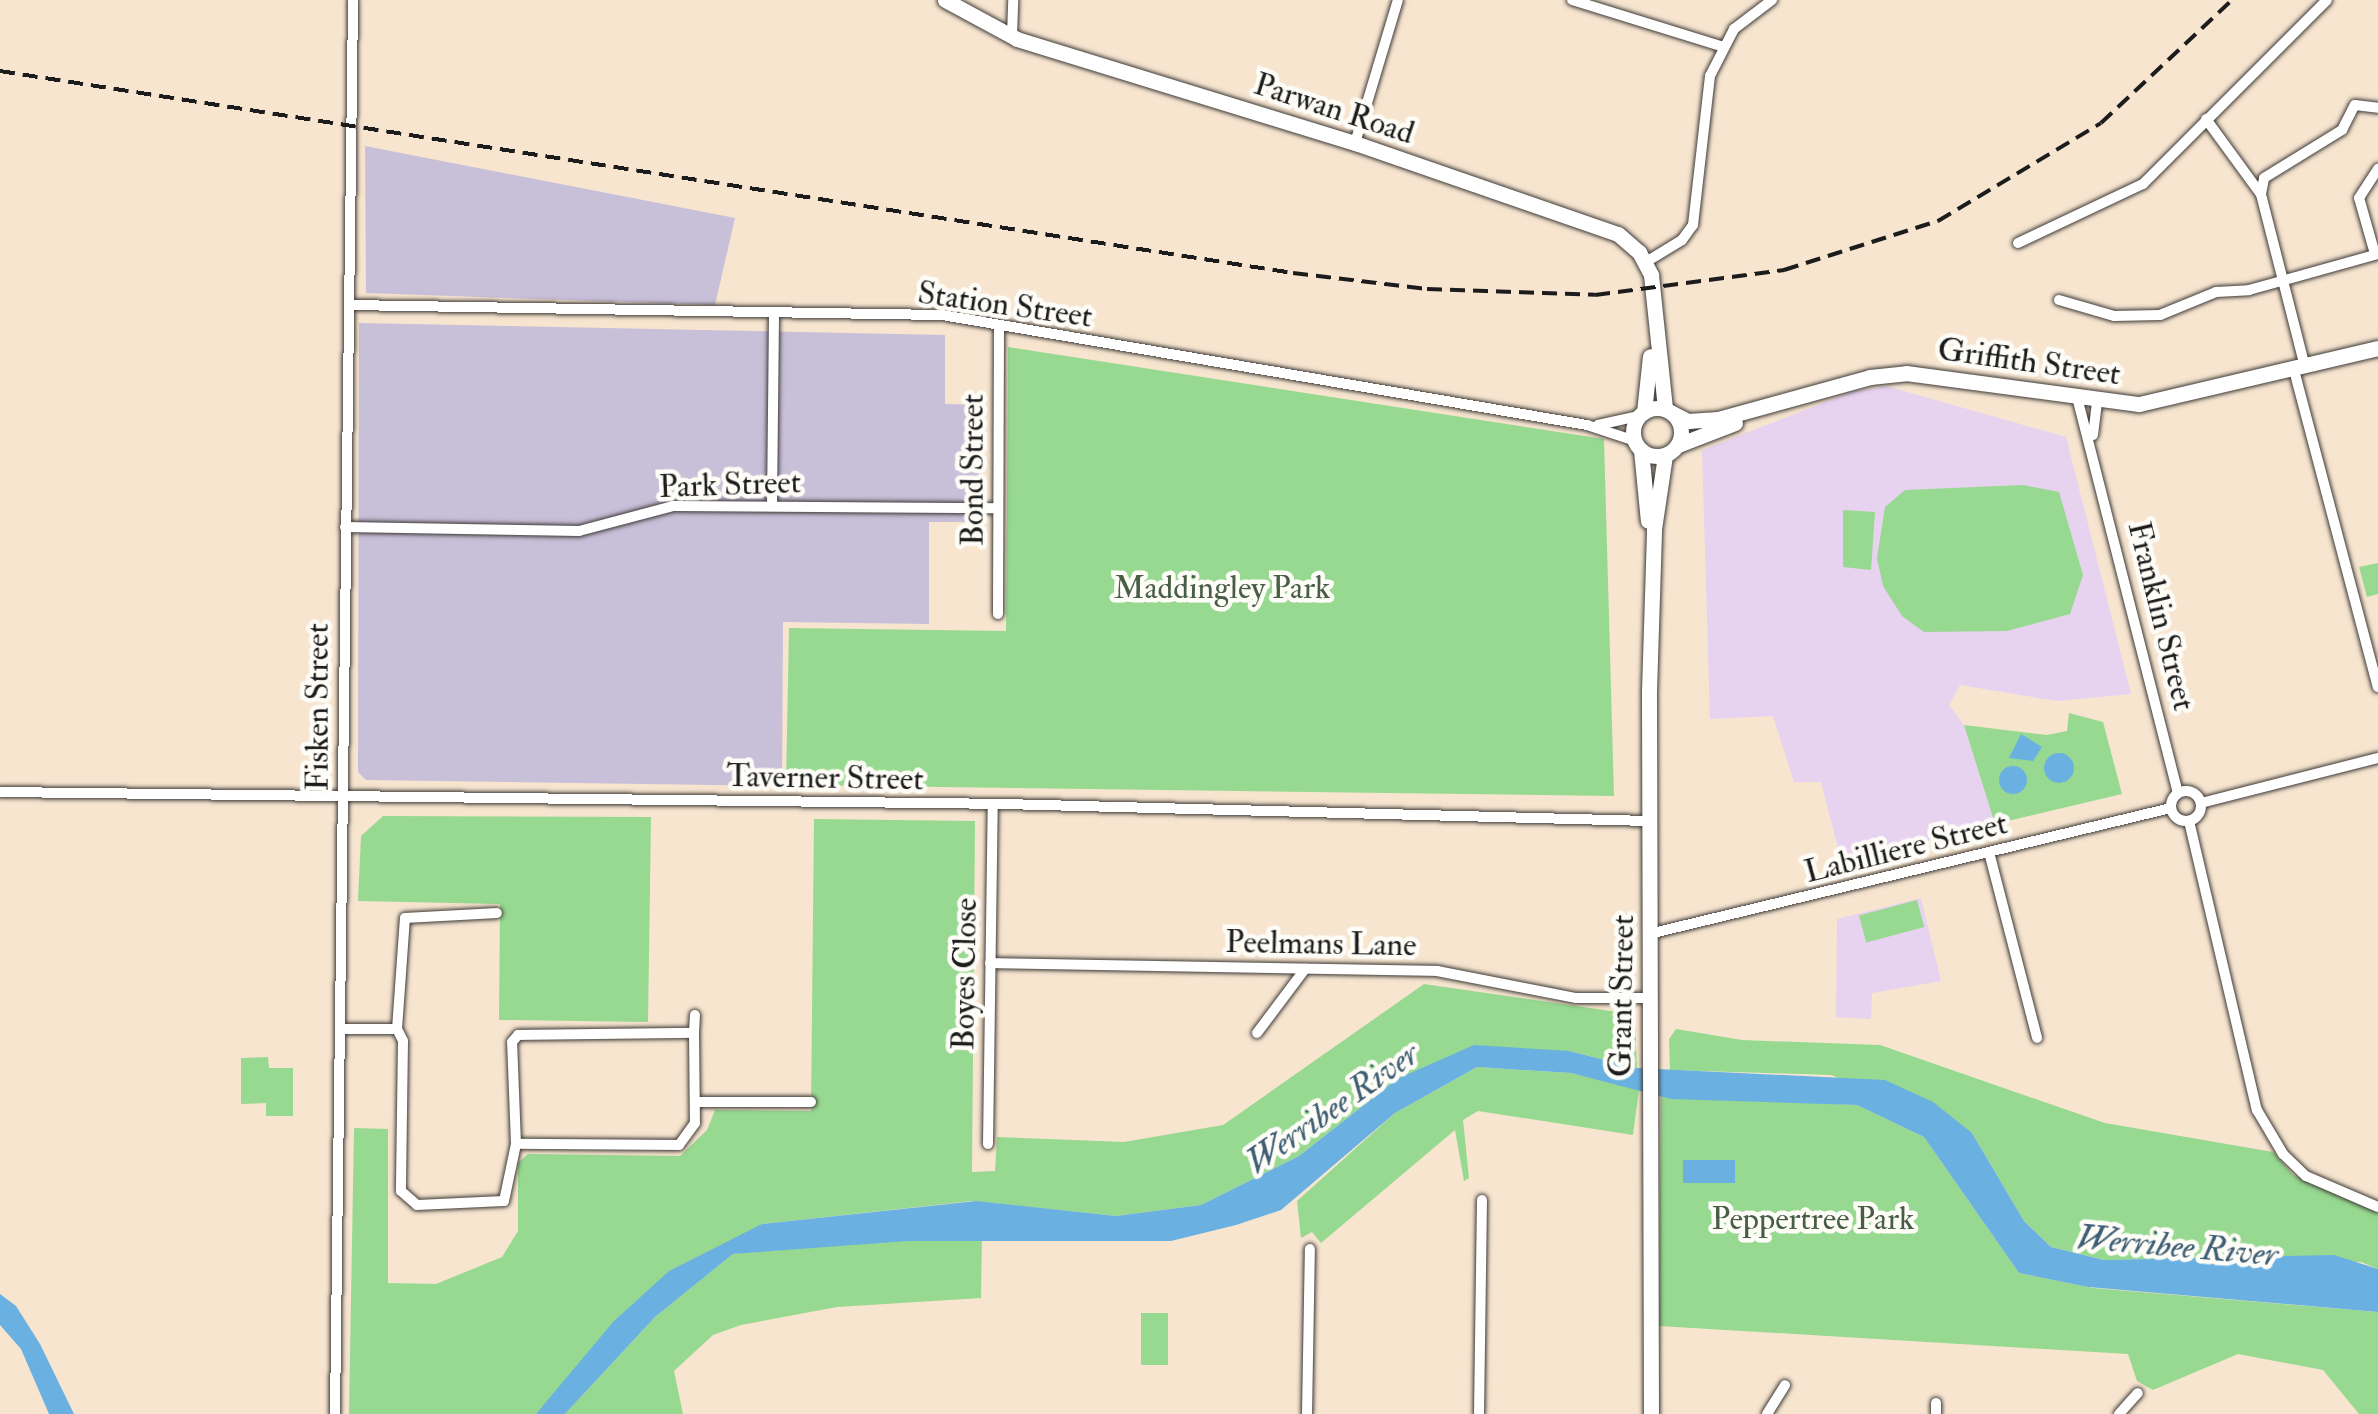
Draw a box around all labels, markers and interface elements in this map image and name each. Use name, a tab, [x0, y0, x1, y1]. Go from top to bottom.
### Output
street label: Parwan Road	[1249, 65, 1419, 153]
street label: Station Street	[915, 274, 1095, 336]
street label: Griffith Street	[1935, 330, 2123, 394]
street label: Bond Street	[954, 394, 992, 546]
street label: Park Street	[658, 463, 802, 507]
street label: Franklin Street	[2119, 518, 2203, 714]
park label: Maddingley Park	[1114, 569, 1330, 607]
street label: Fisken Street	[299, 623, 337, 791]
street label: Taverner Street	[726, 757, 924, 799]
street label: Labilliere Street	[1801, 804, 2011, 892]
street label: Boyes Close	[944, 897, 986, 1051]
street label: Grant Street	[1601, 914, 1643, 1078]
street label: Peelmans Lane	[1225, 923, 1417, 965]
water label: Werribee River	[1237, 1033, 1427, 1183]
park label: Peppertree Park	[1712, 1200, 1914, 1238]
water label: Werribee River	[2075, 1216, 2279, 1276]

